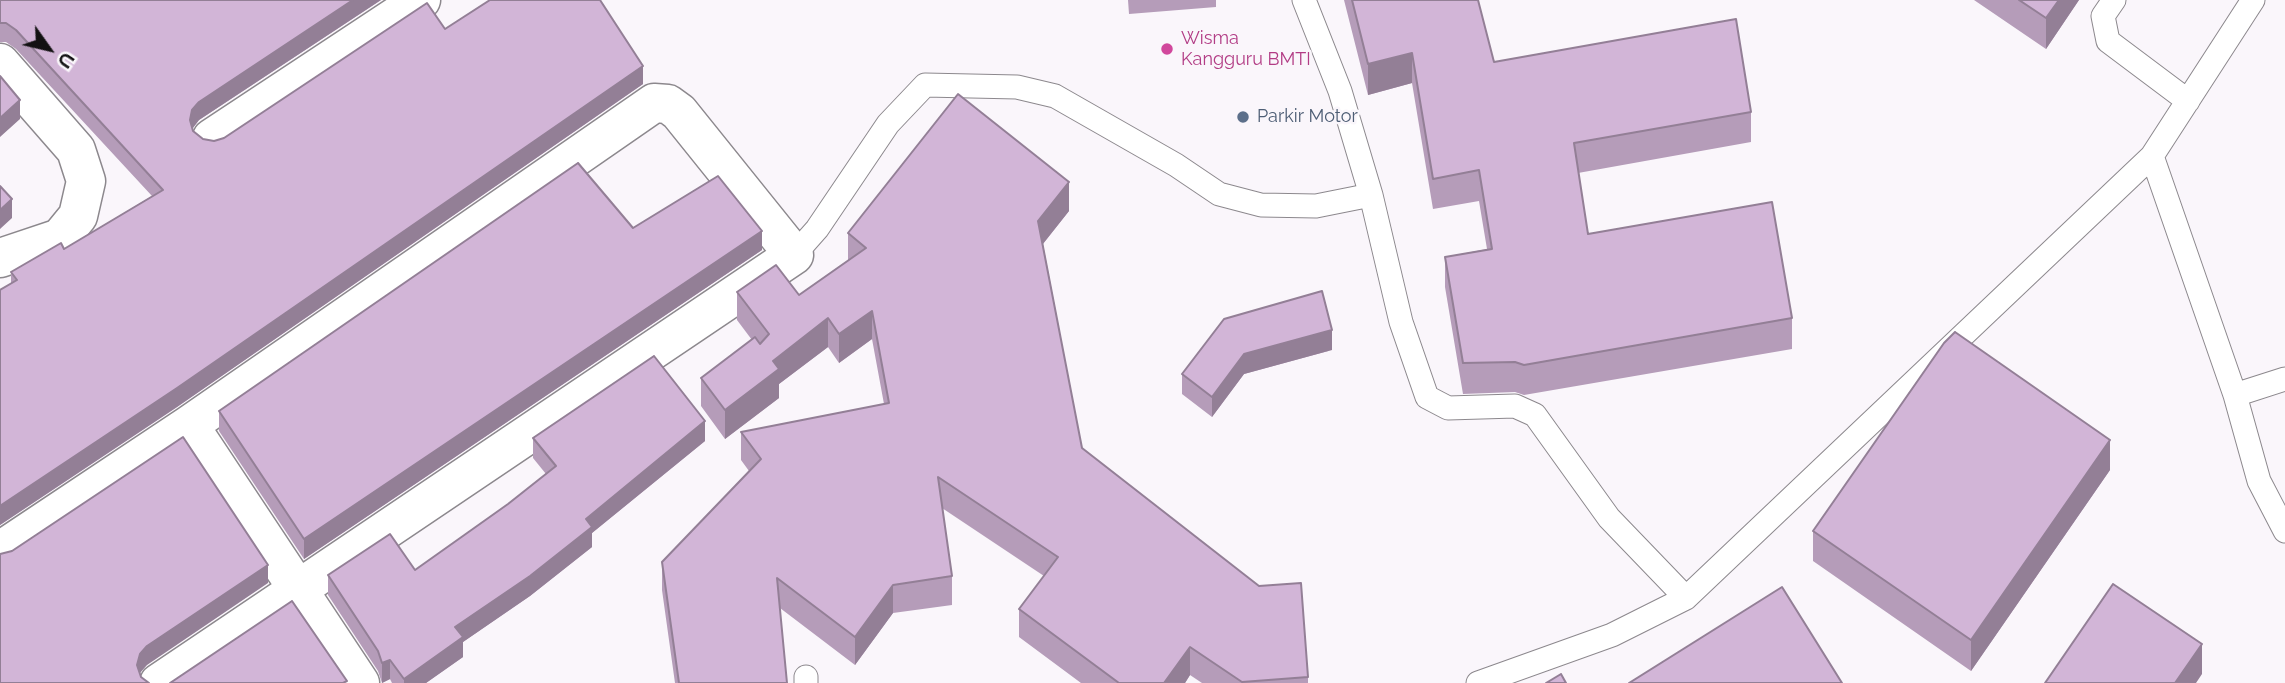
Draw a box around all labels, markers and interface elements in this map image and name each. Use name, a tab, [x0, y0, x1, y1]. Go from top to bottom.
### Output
north arrow	[14, 14, 84, 84]
place label: Wisma Kangguru BMTI	[1181, 28, 1311, 70]
marker: Wisma Kangguru BMTI	[1159, 41, 1175, 57]
text: U	[53, 49, 80, 73]
place label: Parkir Motor	[1257, 106, 1358, 128]
marker: Parkir Motor	[1235, 109, 1251, 125]

